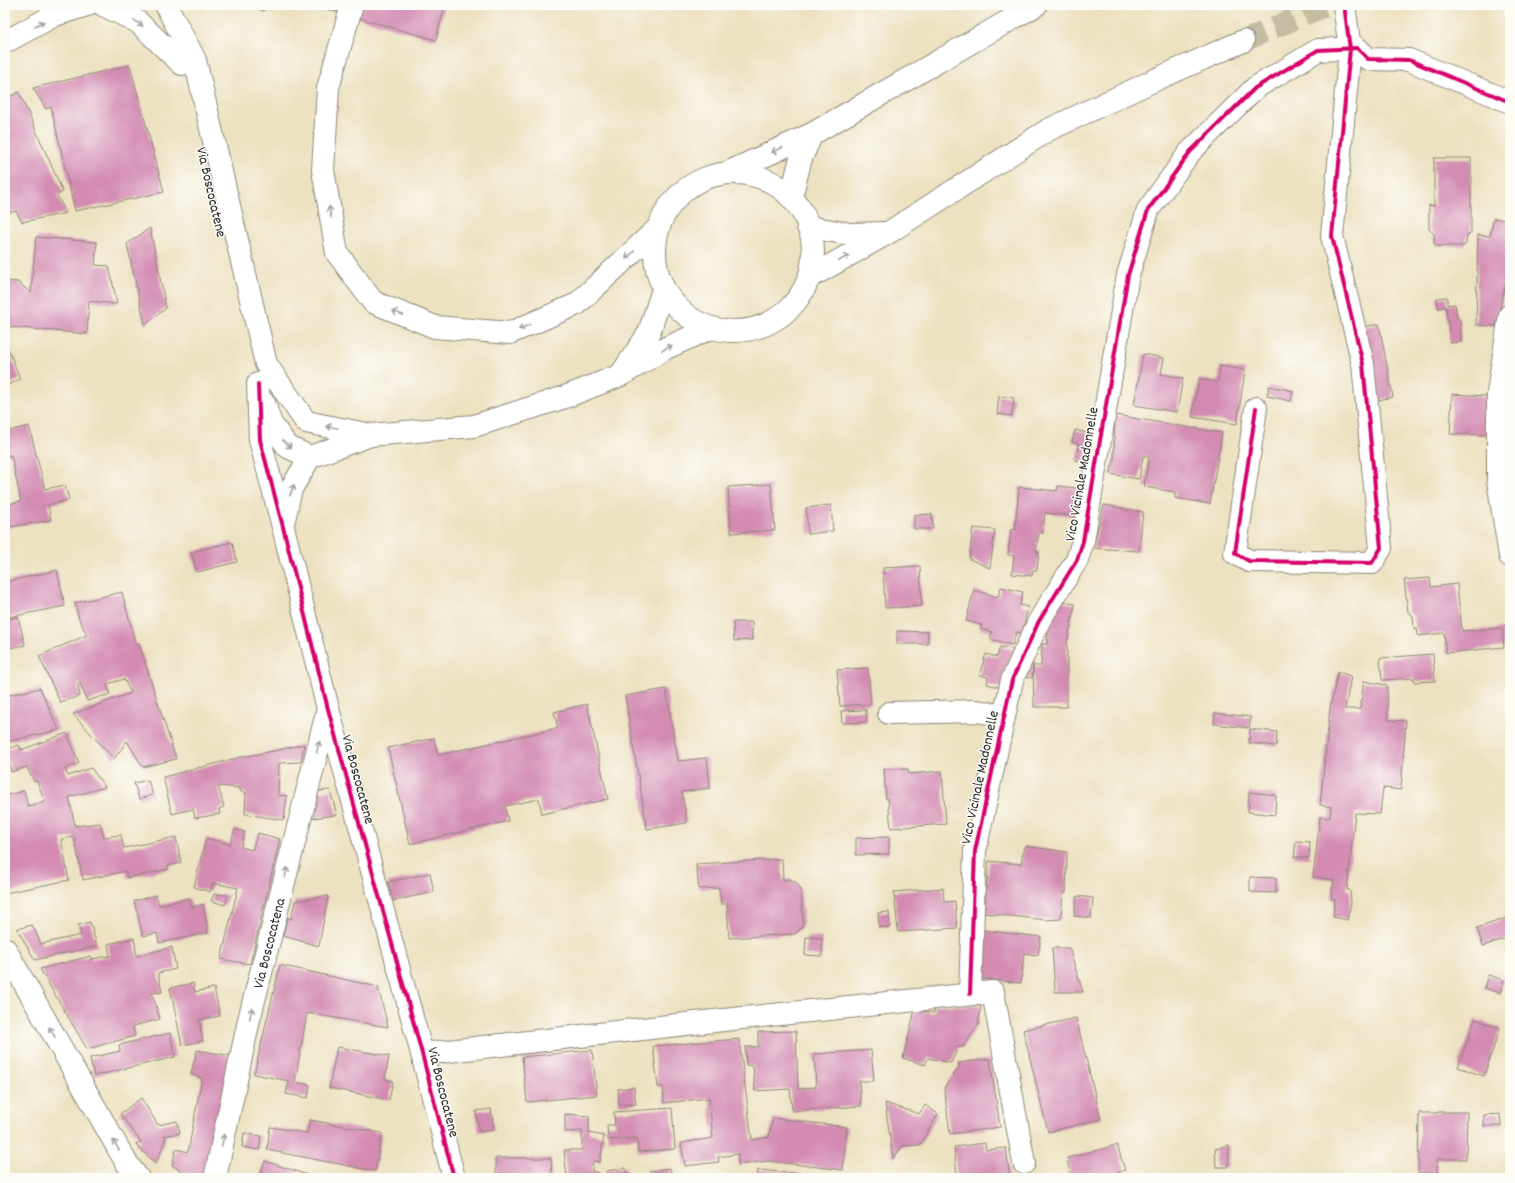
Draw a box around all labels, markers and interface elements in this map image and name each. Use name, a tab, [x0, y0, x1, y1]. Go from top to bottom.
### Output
one-way arrow	[33, 19, 45, 27]
one-way arrow	[132, 19, 143, 28]
street label: Via Boscocatene	[189, 145, 231, 240]
one-way arrow	[771, 147, 783, 154]
one-way arrow	[326, 206, 334, 219]
one-way arrow	[625, 250, 635, 260]
one-way arrow	[837, 253, 849, 261]
one-way arrow	[393, 308, 405, 316]
one-way arrow	[518, 324, 530, 331]
one-way arrow	[661, 344, 673, 351]
street label: Vico Vicinale Madonnelle	[1060, 405, 1106, 543]
one-way arrow	[326, 423, 339, 431]
one-way arrow	[282, 440, 292, 449]
one-way arrow	[289, 485, 297, 497]
street label: Vico Vicinale Madonnelle	[956, 708, 1006, 846]
street label: Via Boscocatene	[335, 732, 380, 827]
one-way arrow	[315, 741, 322, 754]
one-way arrow	[283, 867, 290, 880]
street label: Via Boscocatena	[248, 895, 293, 991]
one-way arrow	[248, 1007, 255, 1020]
one-way arrow	[48, 1026, 56, 1038]
street label: Via Boscocatene	[420, 1045, 464, 1140]
one-way arrow	[220, 1134, 228, 1147]
one-way arrow	[112, 1139, 120, 1151]

